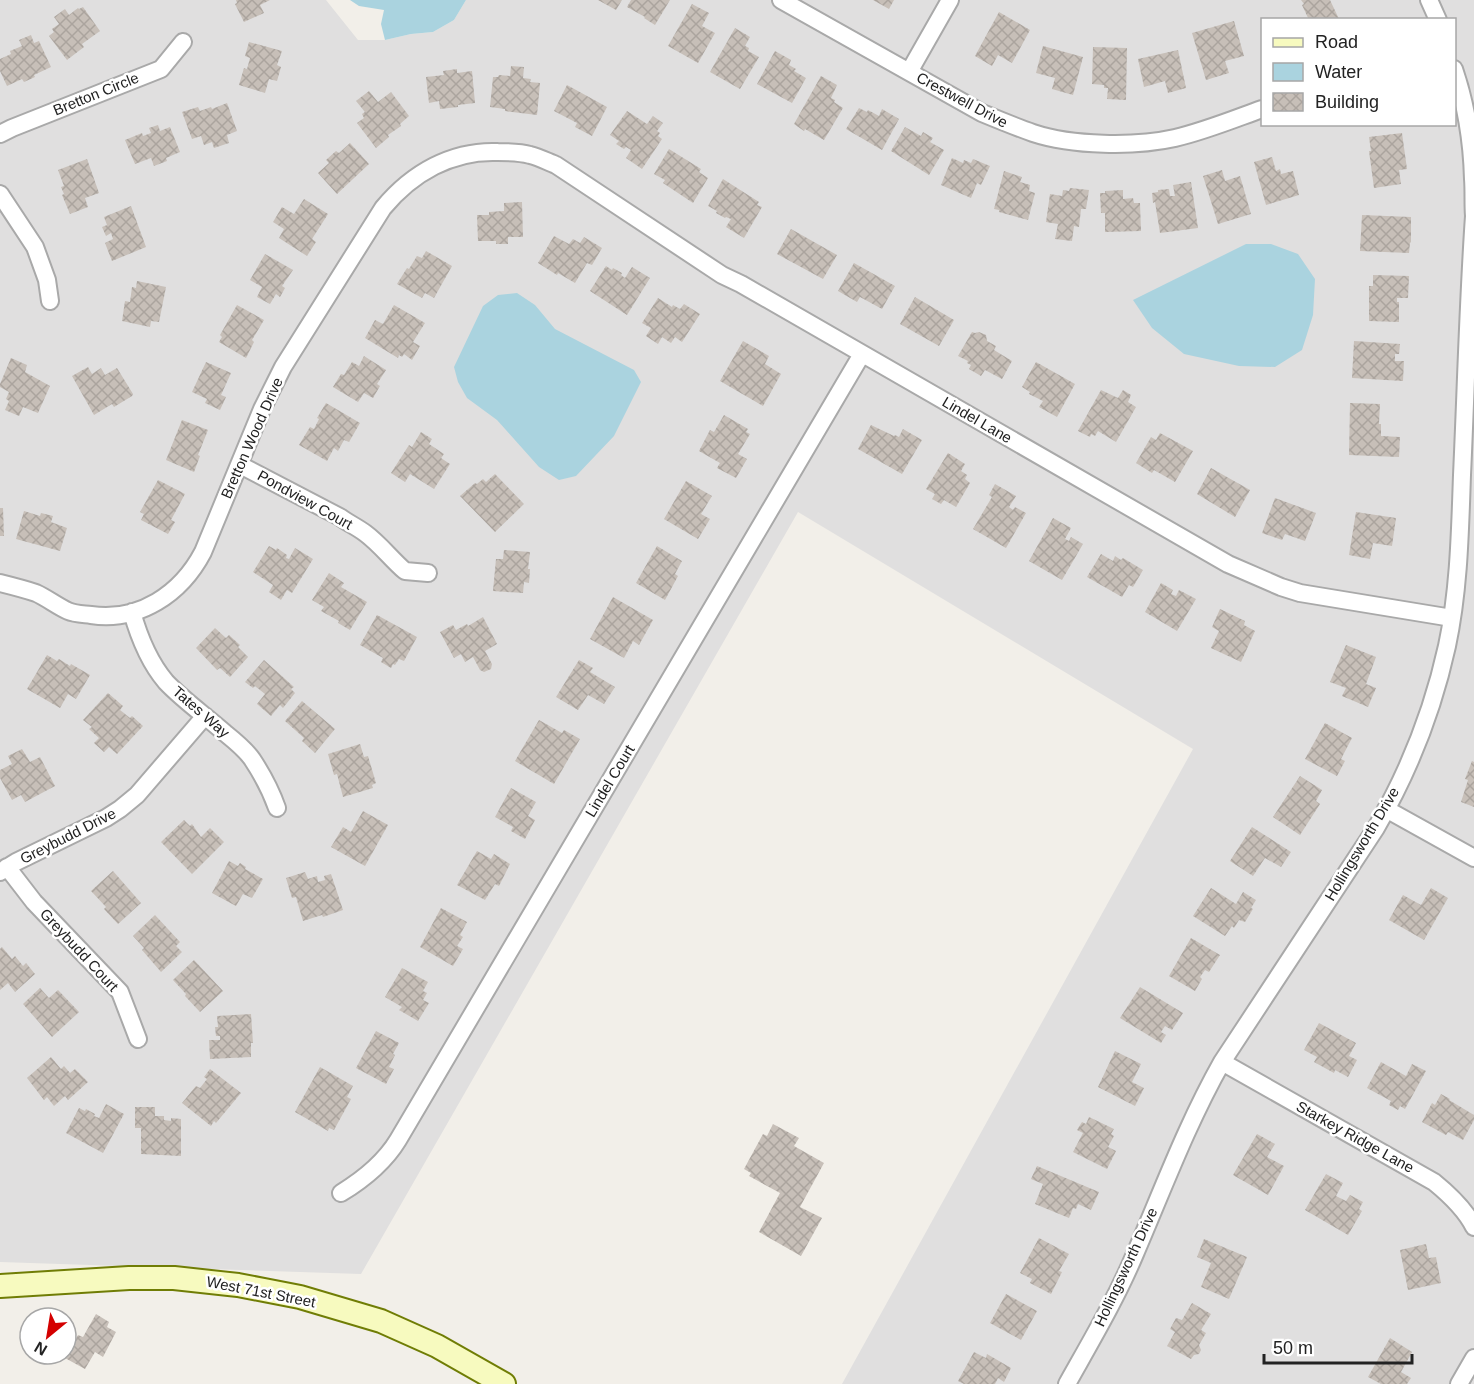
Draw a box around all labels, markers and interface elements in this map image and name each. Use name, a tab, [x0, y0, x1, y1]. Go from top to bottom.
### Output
legend	[1261, 18, 1456, 126]
text: Road	[1315, 32, 1358, 52]
text: Water	[1315, 62, 1362, 82]
street label: Crestwell Drive	[914, 68, 1011, 131]
street label: Bretton Circle	[50, 69, 141, 118]
text: Building	[1315, 92, 1379, 112]
street label: Bretton Wood Drive	[217, 375, 286, 501]
street label: Lindel Lane	[939, 393, 1015, 446]
street label: Pondview Court	[255, 466, 356, 533]
street label: Tates Way	[170, 682, 233, 741]
street label: Lindel Court	[581, 741, 638, 820]
street label: Hollingsworth Drive	[1321, 784, 1402, 904]
street label: Greybudd Drive	[17, 804, 118, 867]
street label: Greybudd Court	[37, 905, 123, 995]
street label: Starkey Ridge Lane	[1294, 1097, 1417, 1176]
street label: Hollingsworth Drive	[1091, 1205, 1161, 1329]
street label: West 71st Street	[205, 1273, 318, 1311]
north arrow	[18, 1306, 78, 1366]
scale bar	[1264, 1327, 1412, 1365]
text: N	[31, 1338, 50, 1359]
text: 50 m	[1273, 1338, 1313, 1358]

